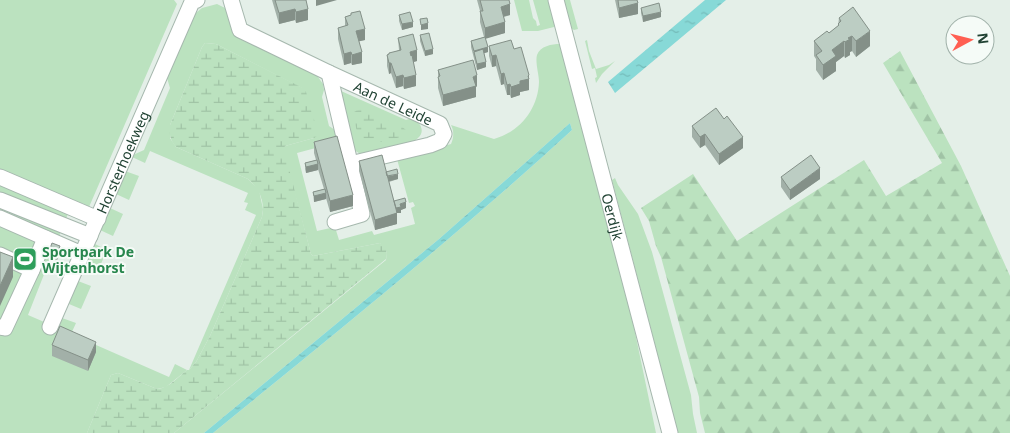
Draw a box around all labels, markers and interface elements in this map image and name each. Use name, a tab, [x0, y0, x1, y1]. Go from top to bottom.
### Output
north arrow	[945, 15, 995, 65]
text: N	[973, 32, 994, 45]
street label: Aan de Leide	[351, 76, 436, 129]
street label: Horsterhoekweg	[91, 108, 153, 216]
street label: Oerdijk	[598, 191, 628, 243]
place label: Sportpark De Wijtenhorst	[42, 242, 134, 277]
sports icon: Sportpark De Wijtenhorst	[12, 246, 38, 272]

